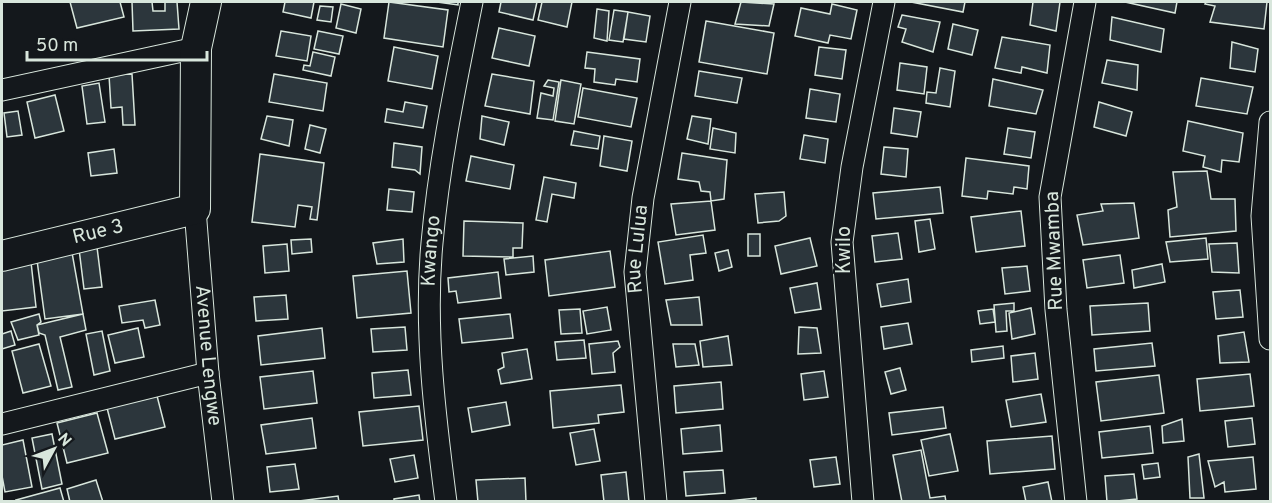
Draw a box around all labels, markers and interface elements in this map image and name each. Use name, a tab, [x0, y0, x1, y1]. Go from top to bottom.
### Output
scale bar	[27, 24, 207, 62]
text: 50 m	[36, 35, 78, 58]
street label: Rue Mwamba	[1040, 191, 1070, 311]
street label: Rue Lulua	[622, 203, 655, 295]
street label: Rue 3	[70, 214, 126, 251]
street label: Kwango	[416, 214, 448, 287]
street label: Kwilo	[832, 226, 858, 274]
street label: Avenue Lengwe	[188, 284, 227, 427]
north arrow	[24, 419, 84, 479]
text: N	[52, 430, 75, 451]

